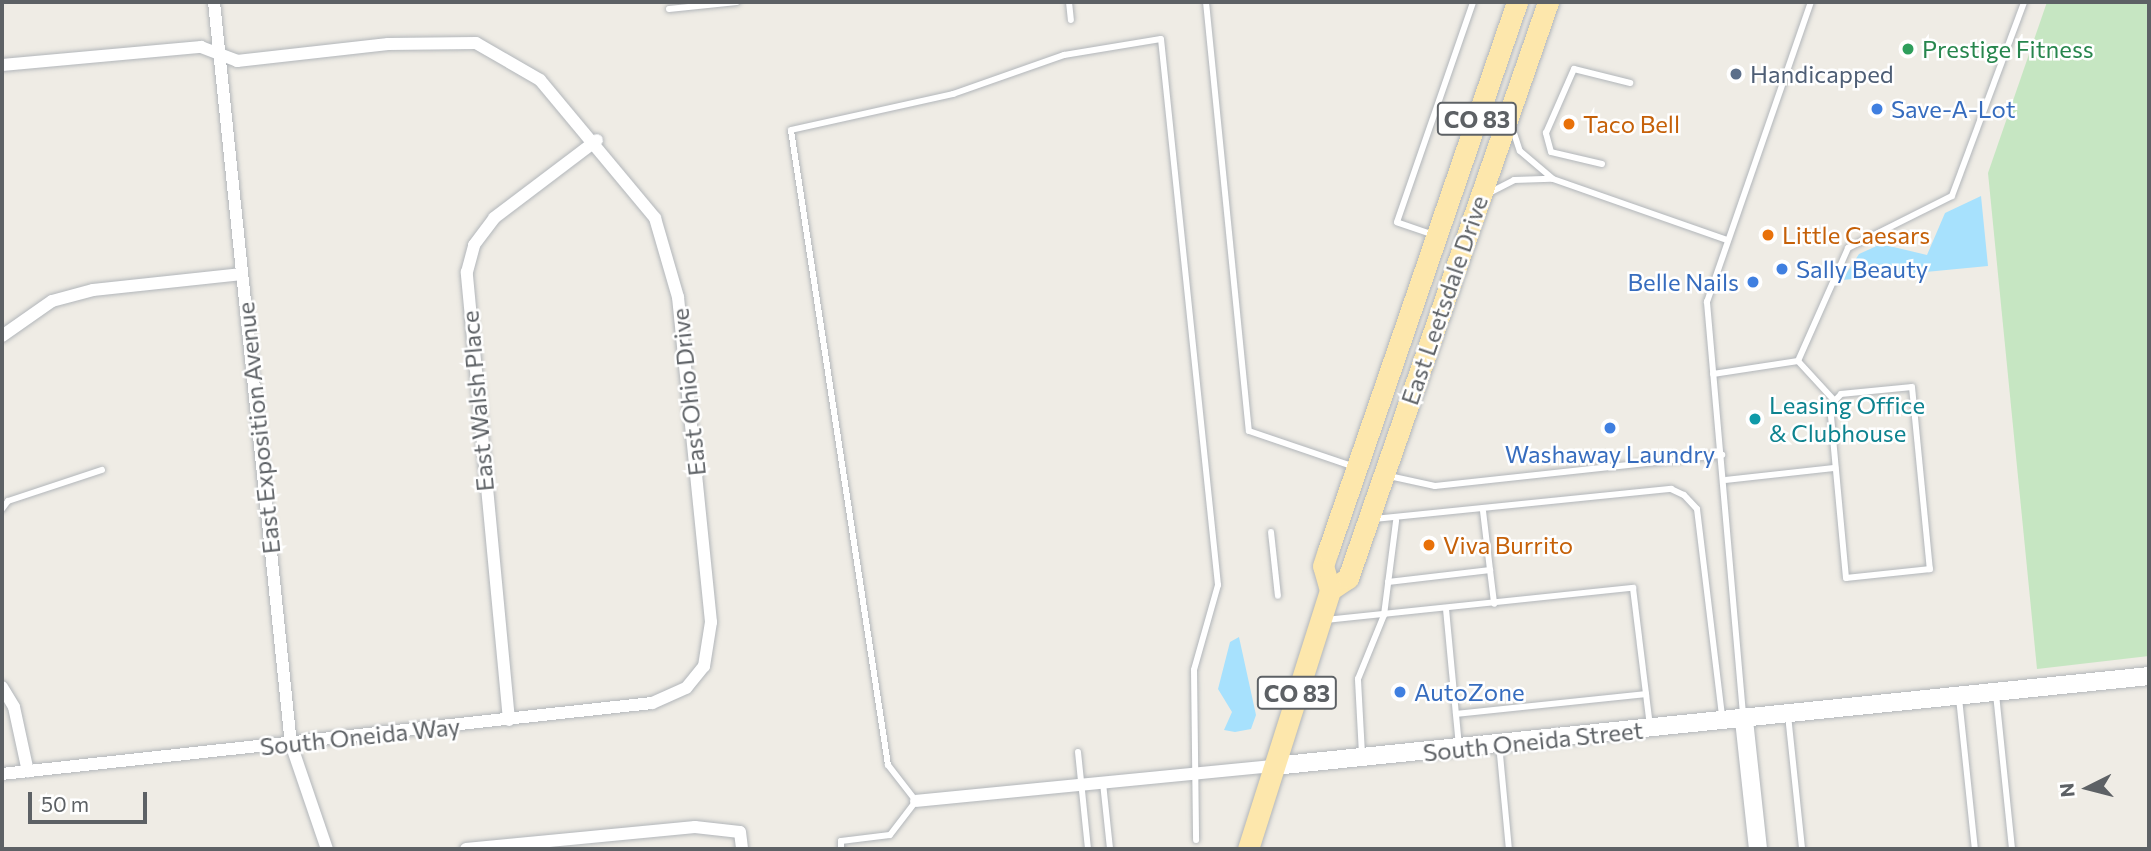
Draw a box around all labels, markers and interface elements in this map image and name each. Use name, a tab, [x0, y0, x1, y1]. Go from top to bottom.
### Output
place label: Prestige Fitness	[1922, 35, 2094, 63]
marker: Prestige Fitness	[1900, 41, 1916, 57]
place label: Handicapped	[1750, 60, 1894, 88]
marker: Handicapped	[1728, 66, 1744, 82]
place label: Save-A-Lot	[1891, 95, 2016, 123]
road number: CO 83	[1437, 100, 1517, 138]
marker: Save-A-Lot	[1869, 101, 1885, 117]
place label: Taco Bell	[1583, 110, 1680, 138]
marker: Taco Bell	[1561, 116, 1577, 132]
street label: East Leetsdale Drive	[1395, 192, 1493, 408]
place label: Little Caesars	[1782, 221, 1930, 249]
marker: Little Caesars	[1760, 227, 1776, 243]
place label: Sally Beauty	[1796, 255, 1928, 283]
marker: Sally Beauty	[1774, 261, 1790, 277]
place label: Belle Nails	[1628, 268, 1739, 296]
marker: Belle Nails	[1745, 274, 1761, 290]
street label: East Exposition Avenue	[230, 301, 286, 555]
street label: East Ohio Drive	[665, 307, 711, 477]
street label: East Walsh Place	[455, 309, 499, 493]
place label: Leasing Office & Clubhouse	[1769, 391, 1925, 447]
marker: Leasing Office & Clubhouse	[1747, 411, 1763, 427]
marker: Washaway Laundry	[1602, 420, 1618, 436]
place label: Washaway Laundry	[1505, 440, 1715, 468]
place label: Viva Burrito	[1443, 531, 1573, 559]
marker: Viva Burrito	[1421, 537, 1437, 553]
road number: CO 83	[1257, 674, 1337, 712]
place label: AutoZone	[1414, 678, 1525, 706]
marker: AutoZone	[1392, 684, 1408, 700]
street label: South Oneida Way	[258, 711, 462, 761]
street label: South Oneida Street	[1422, 715, 1644, 767]
north arrow	[2053, 753, 2123, 823]
scale bar	[32, 778, 150, 822]
text: N	[2054, 782, 2079, 799]
text: 50 m	[41, 791, 89, 816]

